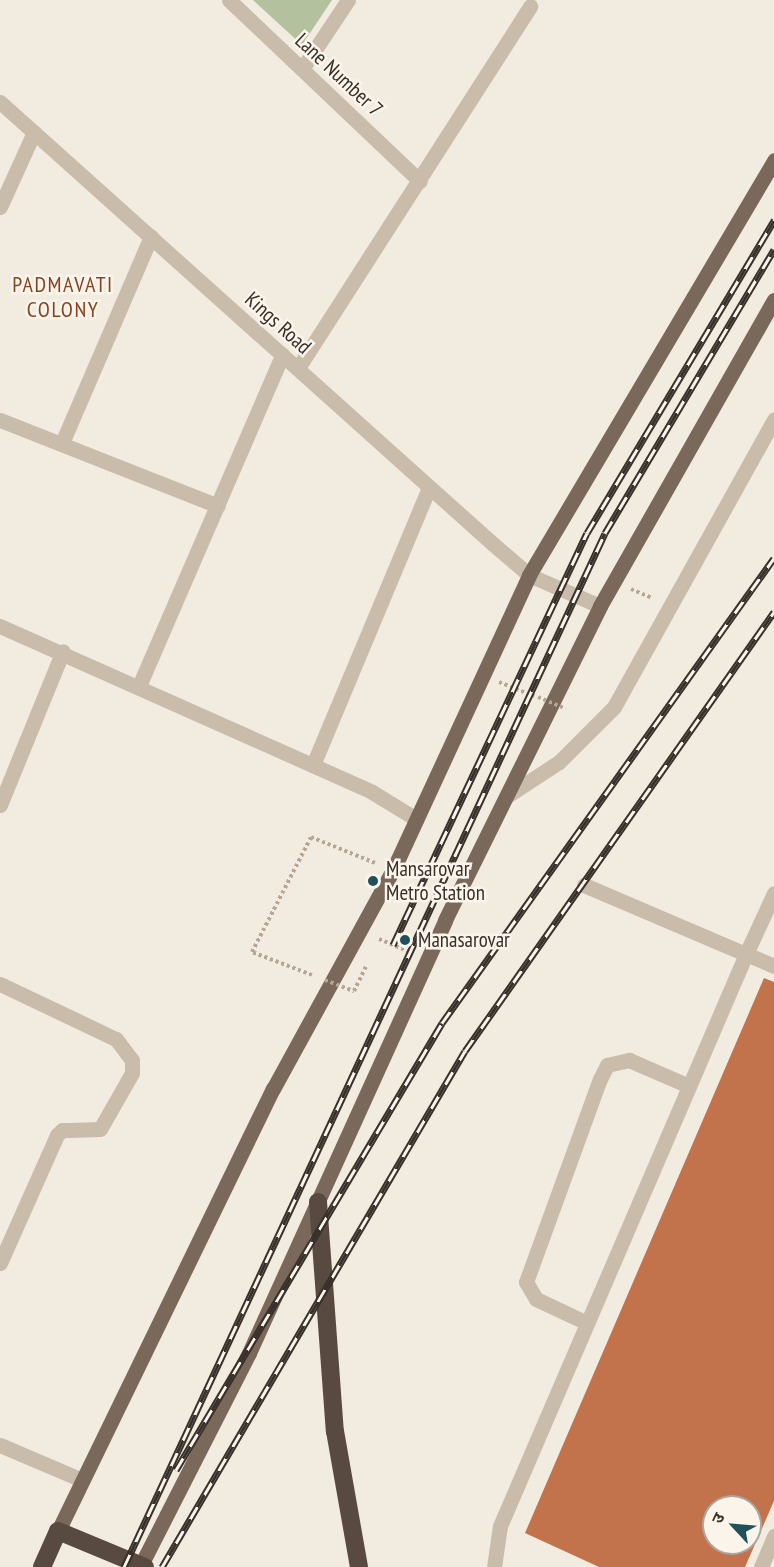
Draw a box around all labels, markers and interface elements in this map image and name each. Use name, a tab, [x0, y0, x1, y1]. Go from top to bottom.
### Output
street label: Lane Number 7	[290, 28, 388, 122]
district label: PADMAVATI COLONY	[12, 271, 114, 322]
street label: Kings Road	[240, 287, 316, 359]
place label: Mansarovar Metro Station	[386, 856, 485, 906]
marker: Mansarovar Metro Station	[364, 872, 382, 890]
place label: Manasarovar	[418, 927, 510, 953]
marker: Manasarovar	[396, 931, 414, 949]
north arrow	[702, 1495, 762, 1555]
text: उ	[707, 1509, 729, 1527]

